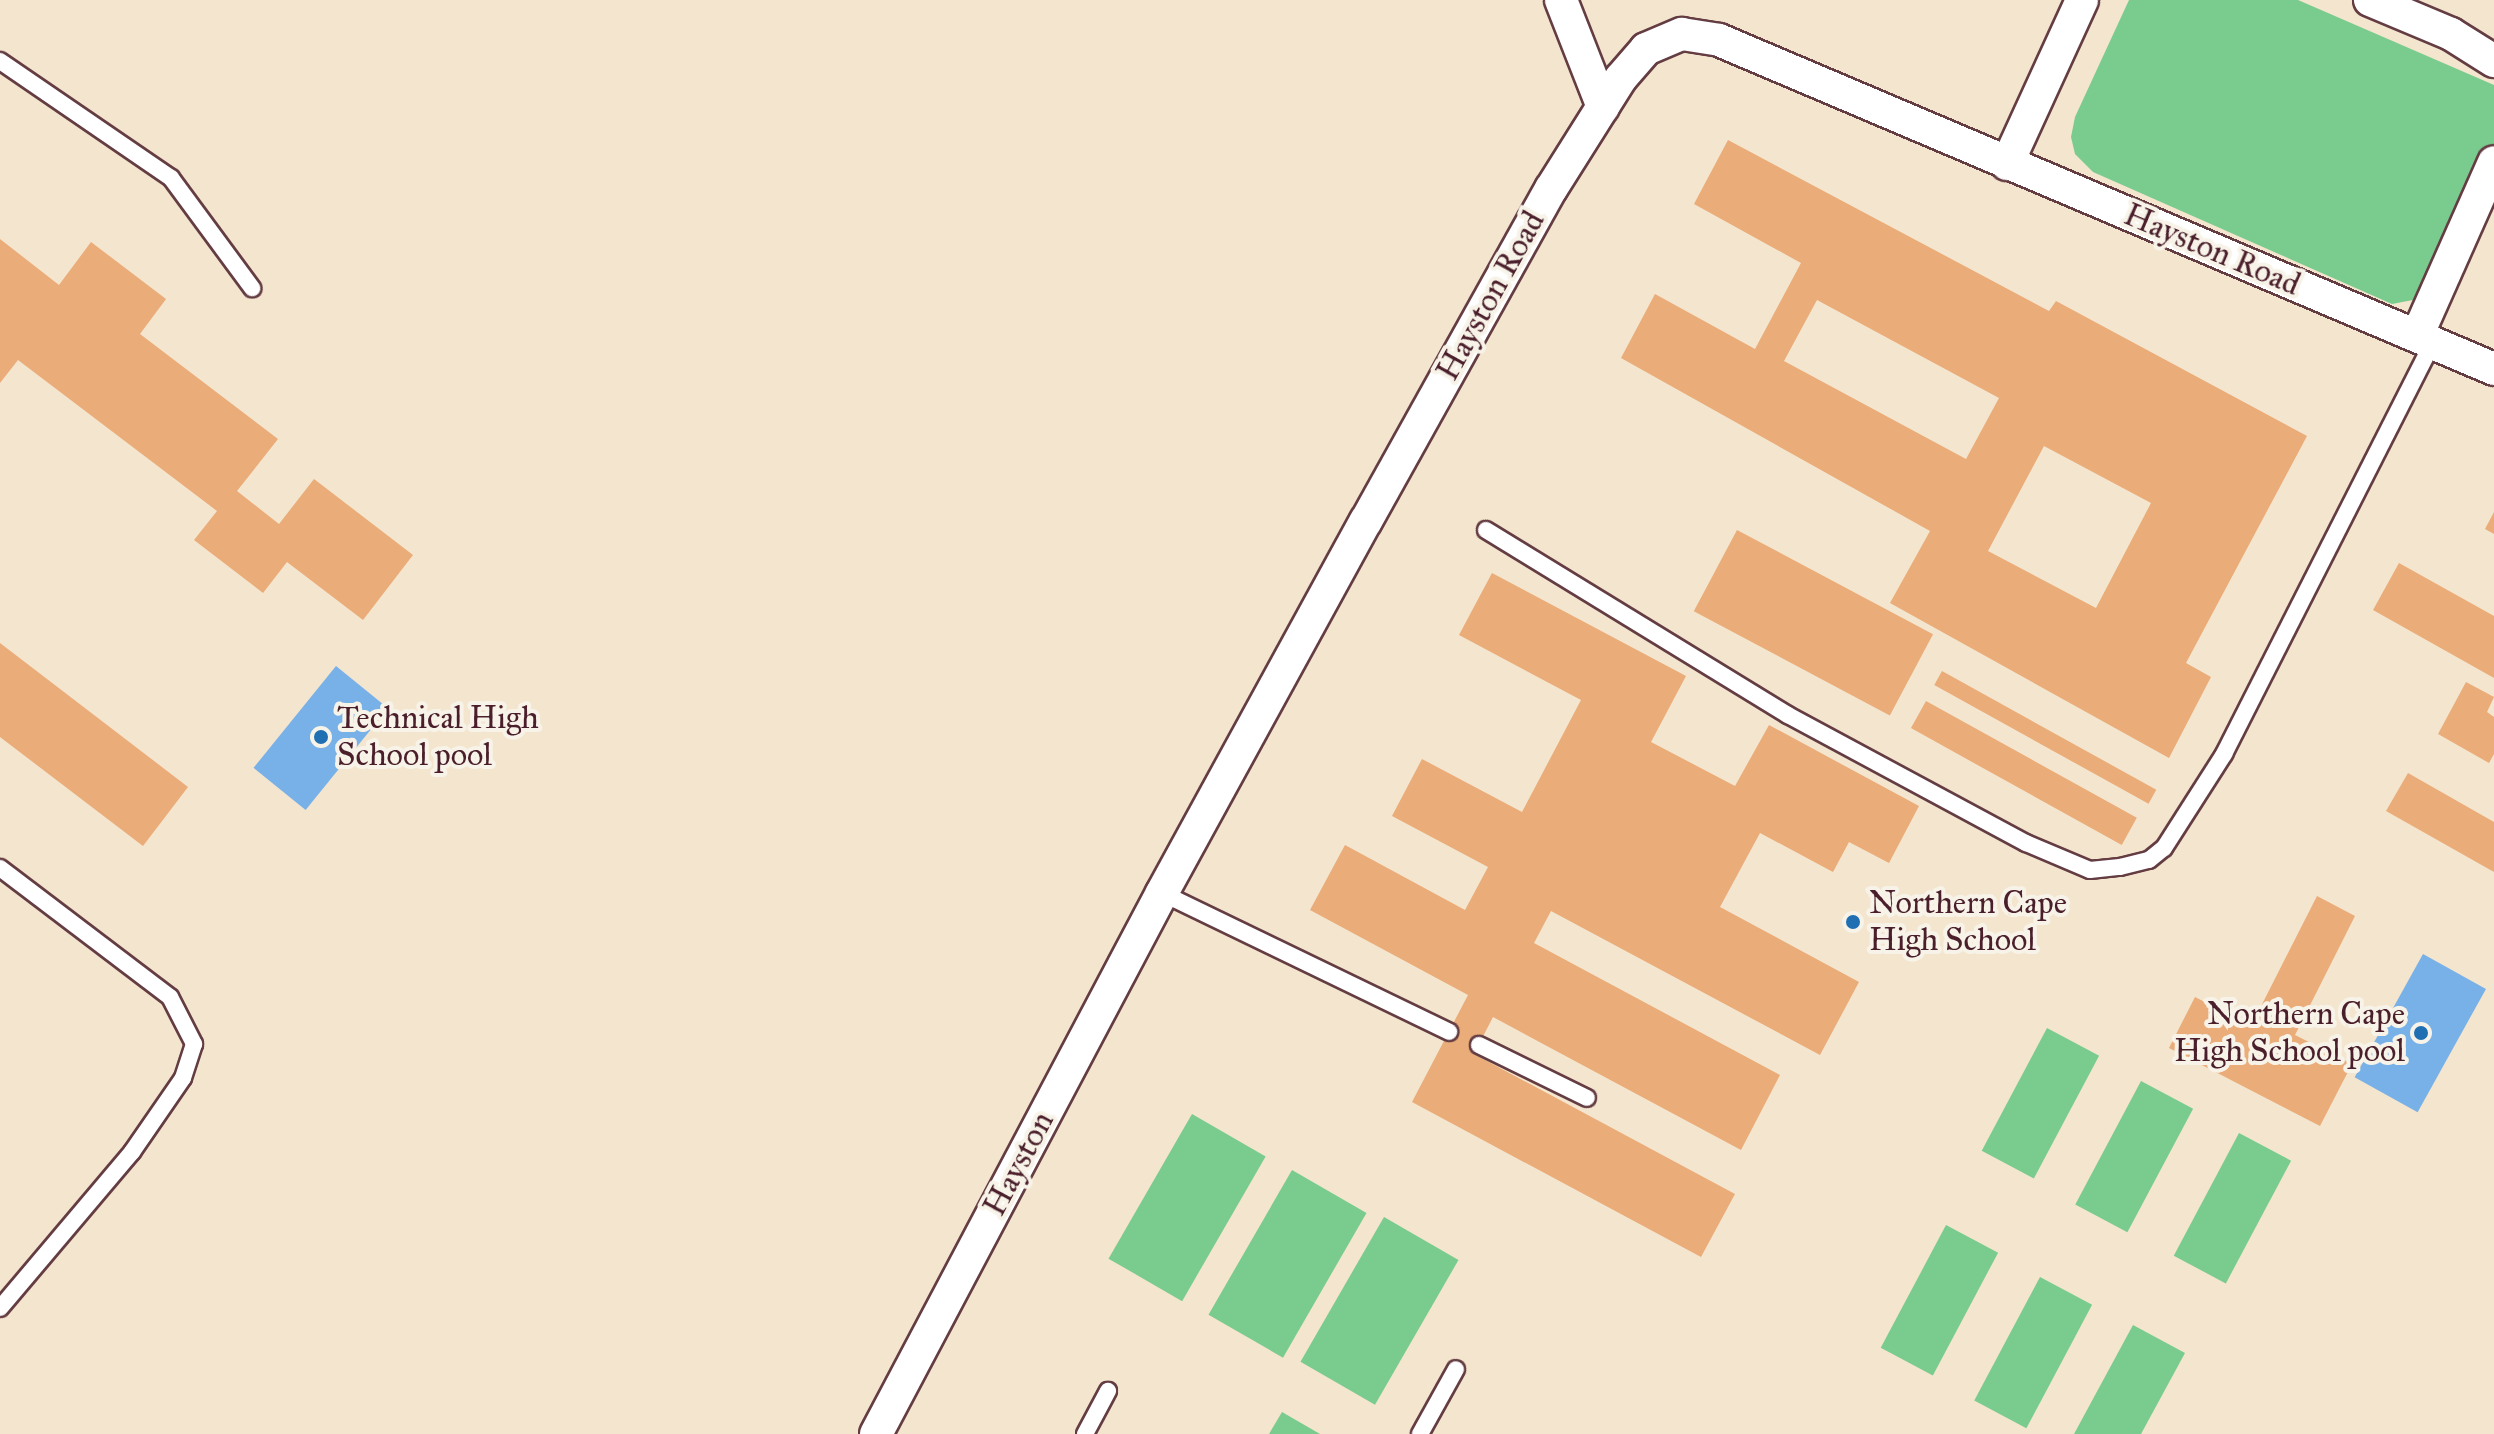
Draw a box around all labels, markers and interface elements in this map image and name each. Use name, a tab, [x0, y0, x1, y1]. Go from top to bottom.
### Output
street label: Hayston Road	[2118, 196, 2306, 304]
street label: Hayston Road	[1429, 205, 1553, 387]
place label: Technical High School pool	[337, 700, 539, 775]
marker: Technical High School pool	[312, 728, 330, 746]
place label: Northern Cape High School	[1869, 885, 2067, 960]
marker: Northern Cape High School	[1844, 913, 1862, 931]
place label: Northern Cape High School pool	[2174, 996, 2405, 1071]
marker: Northern Cape High School pool	[2412, 1024, 2430, 1042]
street label: Hayston	[976, 1105, 1062, 1223]

